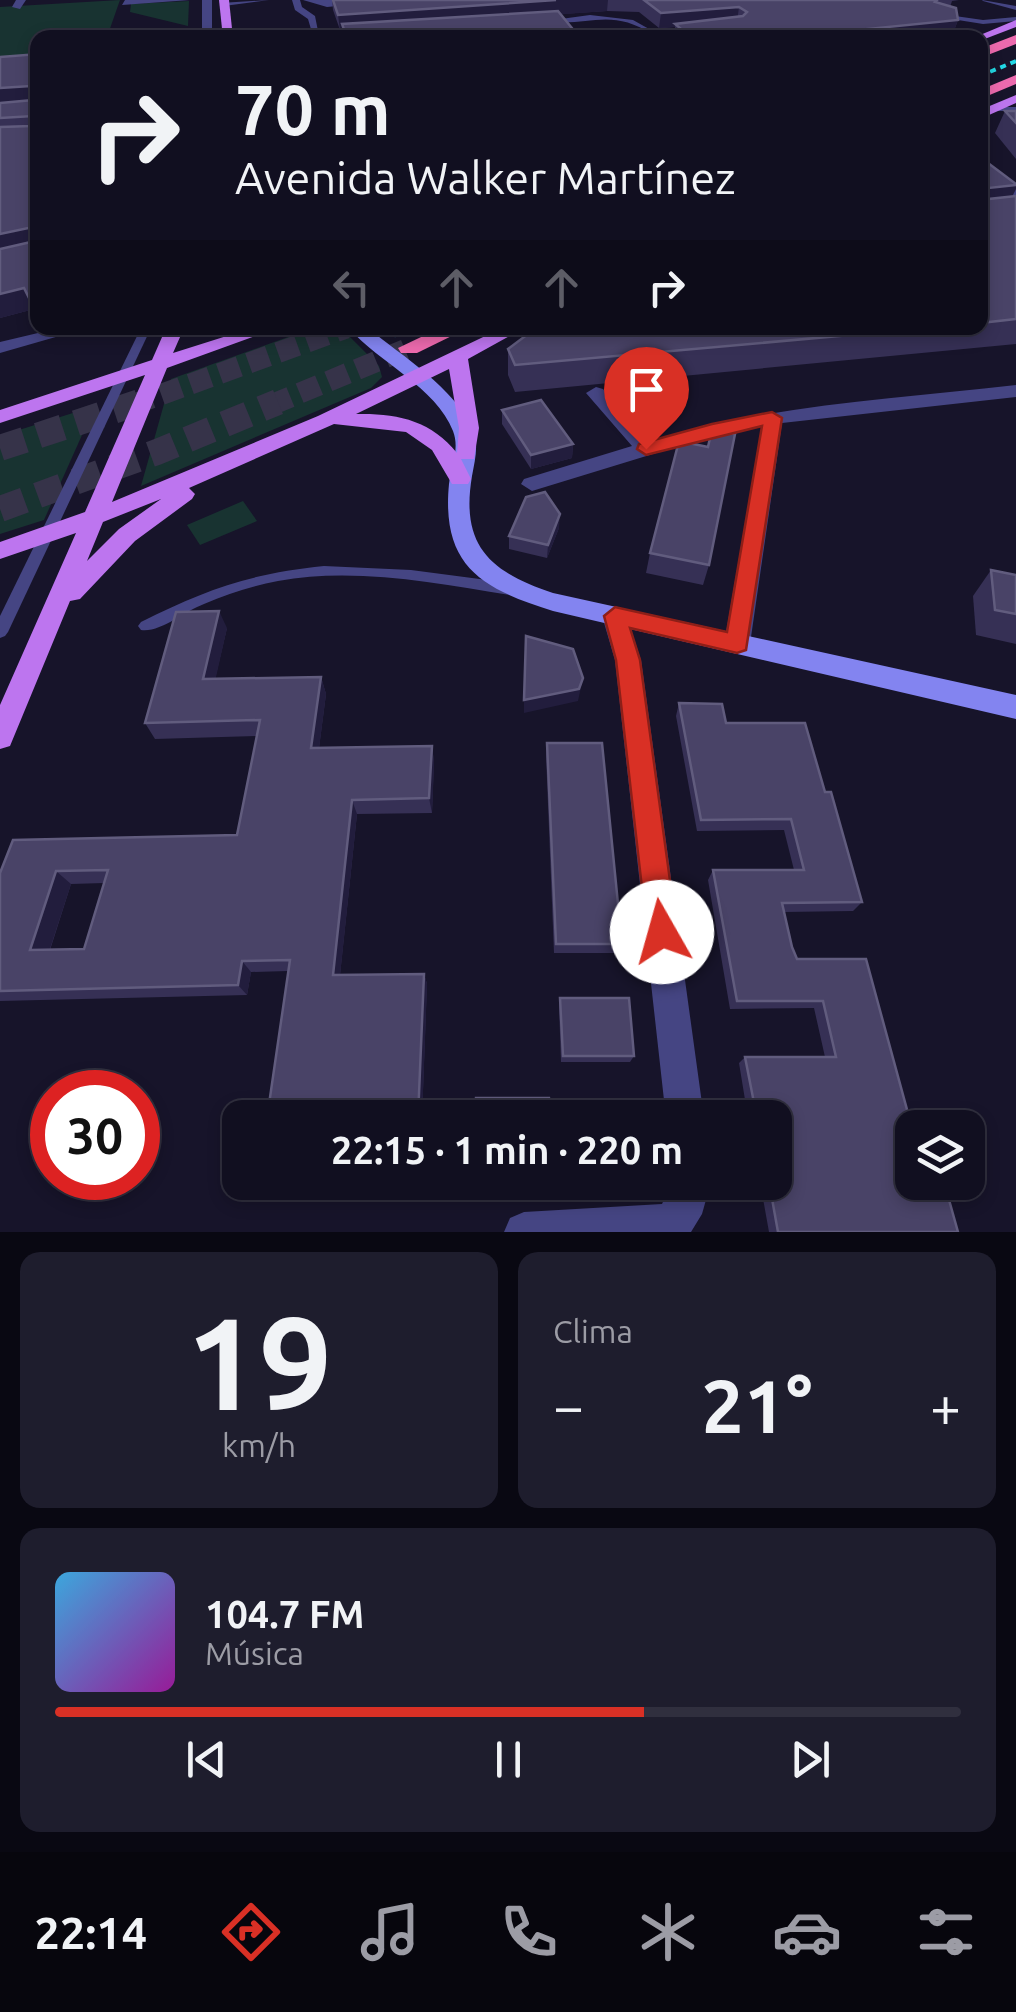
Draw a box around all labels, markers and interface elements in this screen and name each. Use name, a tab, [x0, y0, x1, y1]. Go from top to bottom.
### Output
icon: right	[70, 70, 200, 200]
text: 70 m	[235, 70, 391, 148]
text: Avenida Walker Martínez	[235, 152, 736, 203]
icon: left	[324, 260, 379, 315]
icon: ahead	[429, 260, 484, 315]
icon: ahead	[534, 260, 589, 315]
icon: right	[639, 260, 694, 315]
pin	[604, 347, 689, 450]
icon: arrive	[619, 362, 674, 417]
position arrow	[610, 880, 714, 984]
speed limit sign: 30	[30, 1070, 160, 1200]
map controls	[895, 1110, 985, 1200]
button: layers	[895, 1110, 985, 1200]
text: 22:15 · 1 min · 220 m	[331, 1129, 683, 1171]
text: 19	[186, 1289, 332, 1435]
text: Clima	[553, 1313, 633, 1349]
text: 21°	[701, 1363, 813, 1447]
text: −	[553, 1375, 584, 1436]
text: +	[930, 1375, 961, 1436]
text: km/h	[222, 1427, 296, 1463]
text: 104.7 FM	[205, 1593, 364, 1635]
text: Música	[205, 1635, 304, 1671]
icon: previous	[179, 1732, 234, 1787]
icon: pause	[481, 1732, 536, 1787]
icon: next	[783, 1732, 838, 1787]
icon: directions	[216, 1897, 286, 1967]
icon: music	[355, 1897, 425, 1967]
icon: phone	[494, 1897, 564, 1967]
icon: climate	[633, 1897, 703, 1967]
icon: car	[772, 1897, 842, 1967]
icon: filters	[911, 1897, 981, 1967]
text: 22:14	[35, 1907, 147, 1958]

